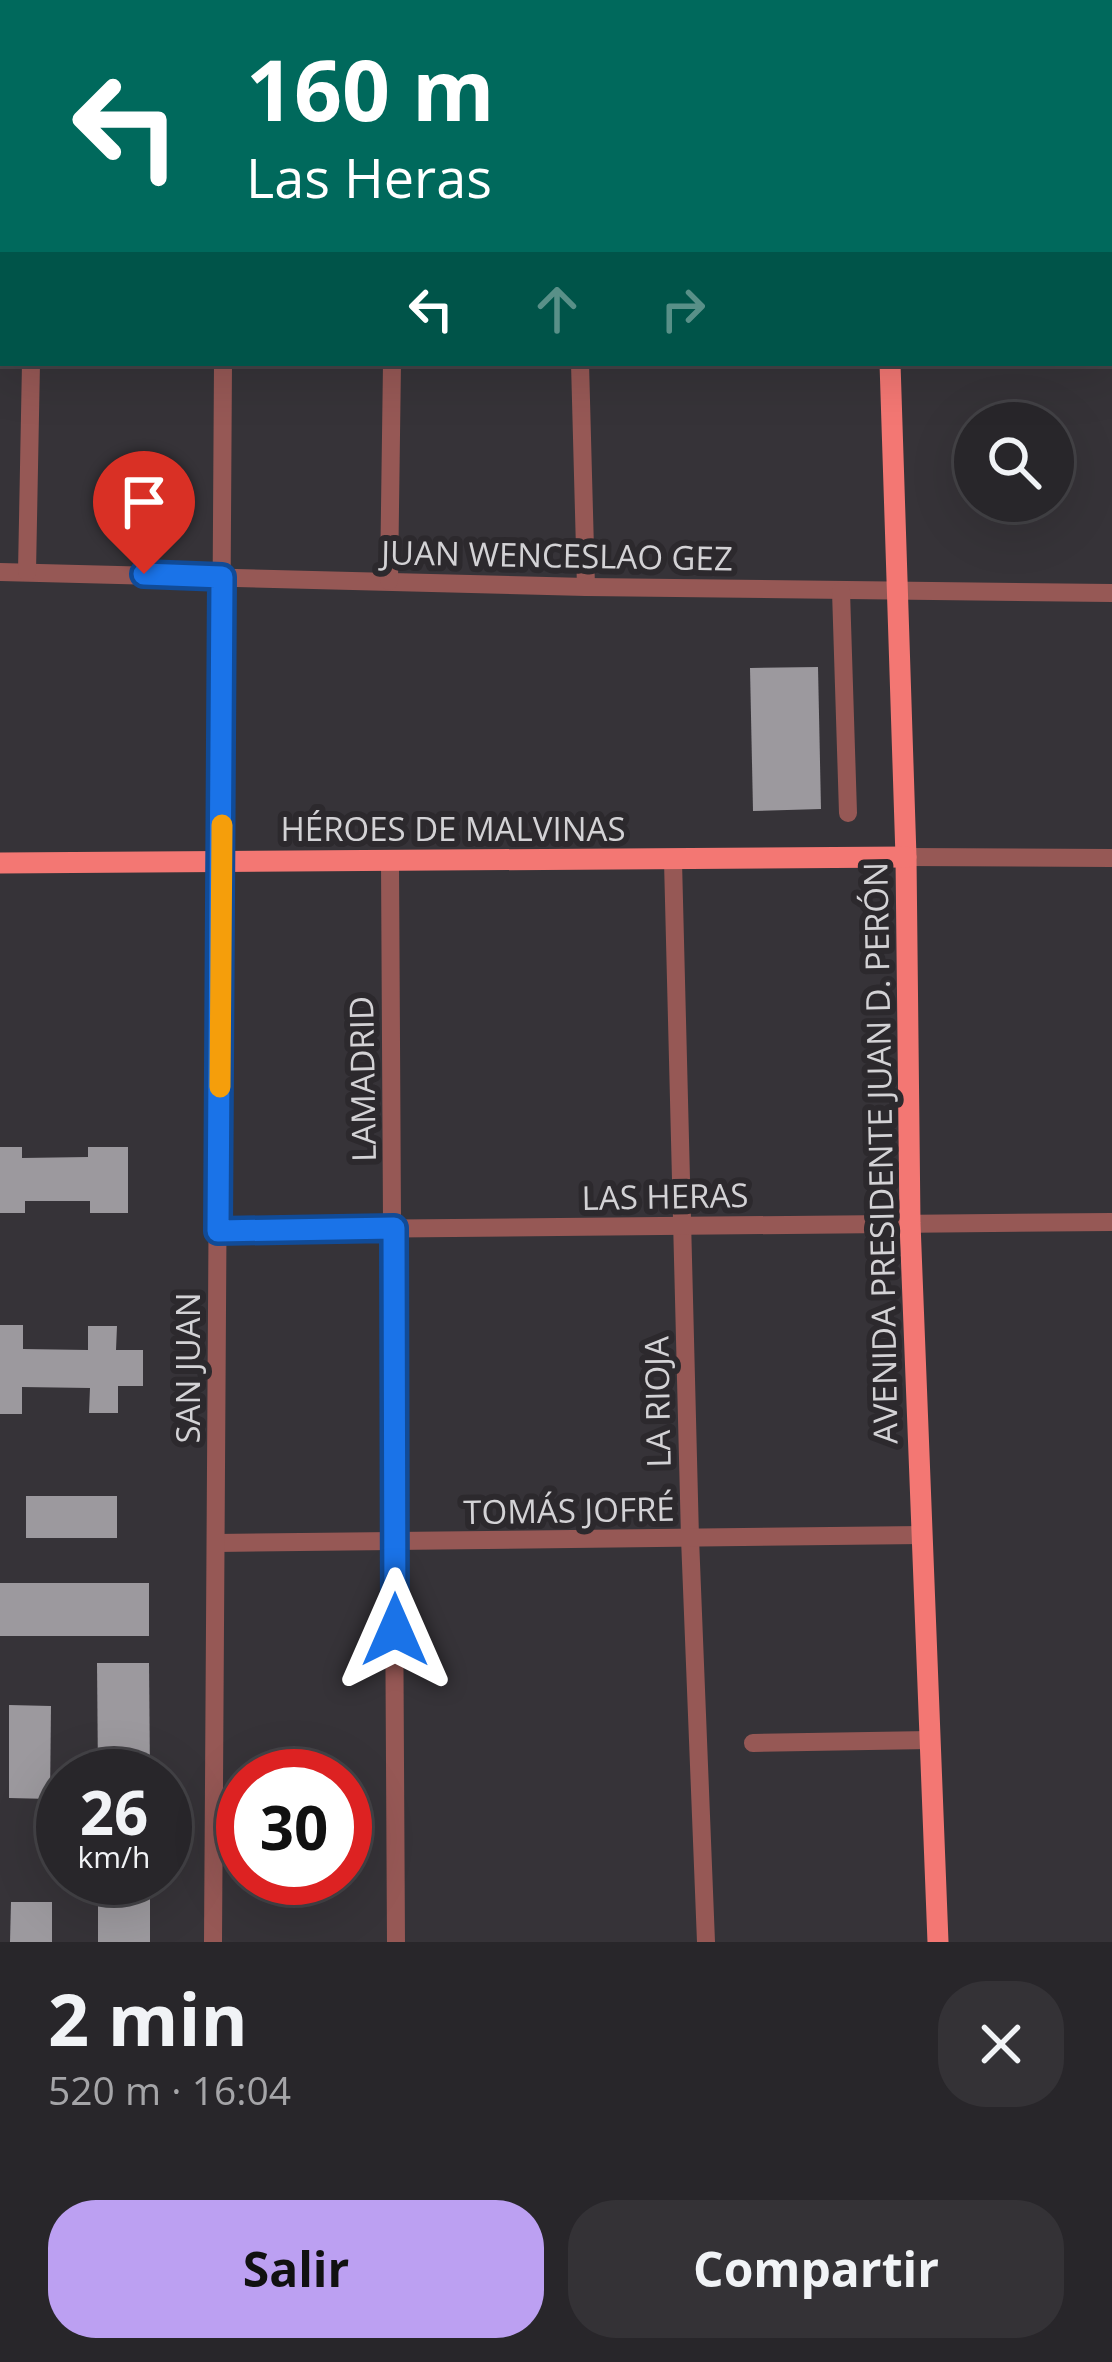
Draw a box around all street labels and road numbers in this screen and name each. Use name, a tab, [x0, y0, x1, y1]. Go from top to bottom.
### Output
street label: JUAN WENCESLAO GEZ	[378, 529, 733, 581]
street label: HÉROES DE MALVINAS	[280, 806, 626, 851]
street label: AVENIDA PRESIDENTE JUAN D. PERÓN	[852, 862, 908, 1444]
street label: LAMADRID	[338, 996, 386, 1162]
street label: LAS HERAS	[581, 1172, 749, 1220]
street label: SAN JUAN	[165, 1292, 210, 1444]
street label: LA RIOJA	[633, 1336, 681, 1468]
street label: TOMÁS JOFRÉ	[463, 1486, 675, 1534]

